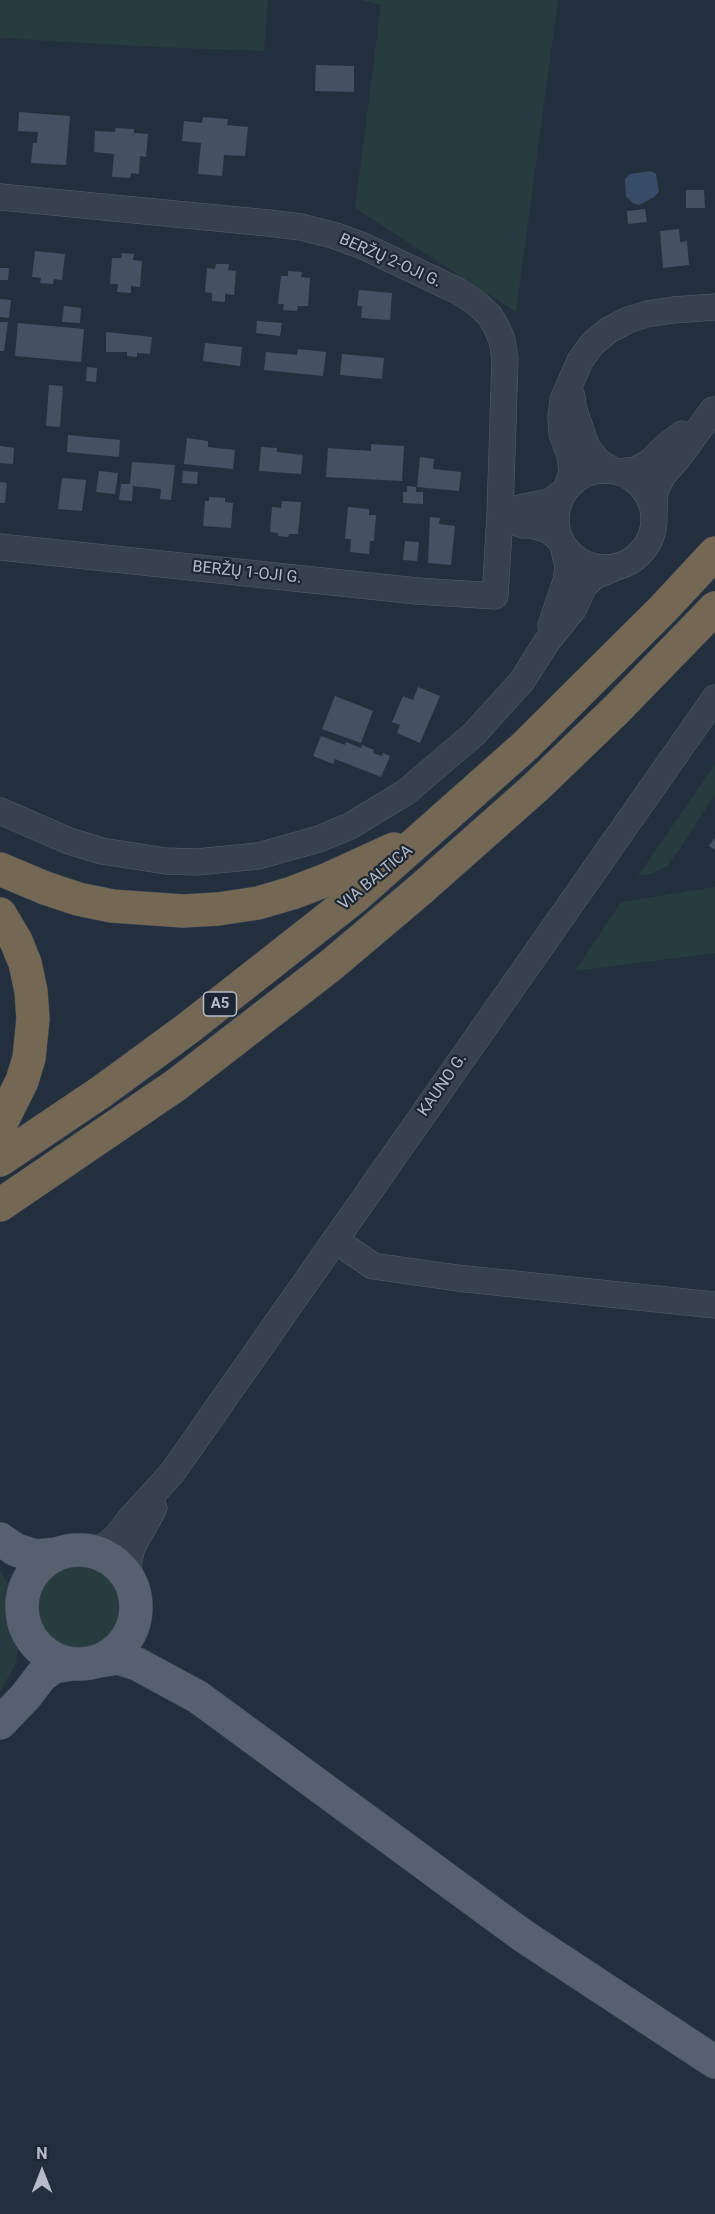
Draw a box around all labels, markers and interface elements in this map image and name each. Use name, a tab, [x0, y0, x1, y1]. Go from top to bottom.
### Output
street label: BERŽŲ 2-OJI G.	[336, 230, 444, 292]
street label: BERŽŲ 1-OJI G.	[192, 558, 302, 588]
street label: VIA BALTICA	[335, 841, 417, 915]
road number: A5	[204, 992, 236, 1016]
street label: KAUNO G.	[414, 1050, 472, 1120]
north arrow	[12, 2142, 72, 2202]
text: N	[36, 2144, 48, 2163]

